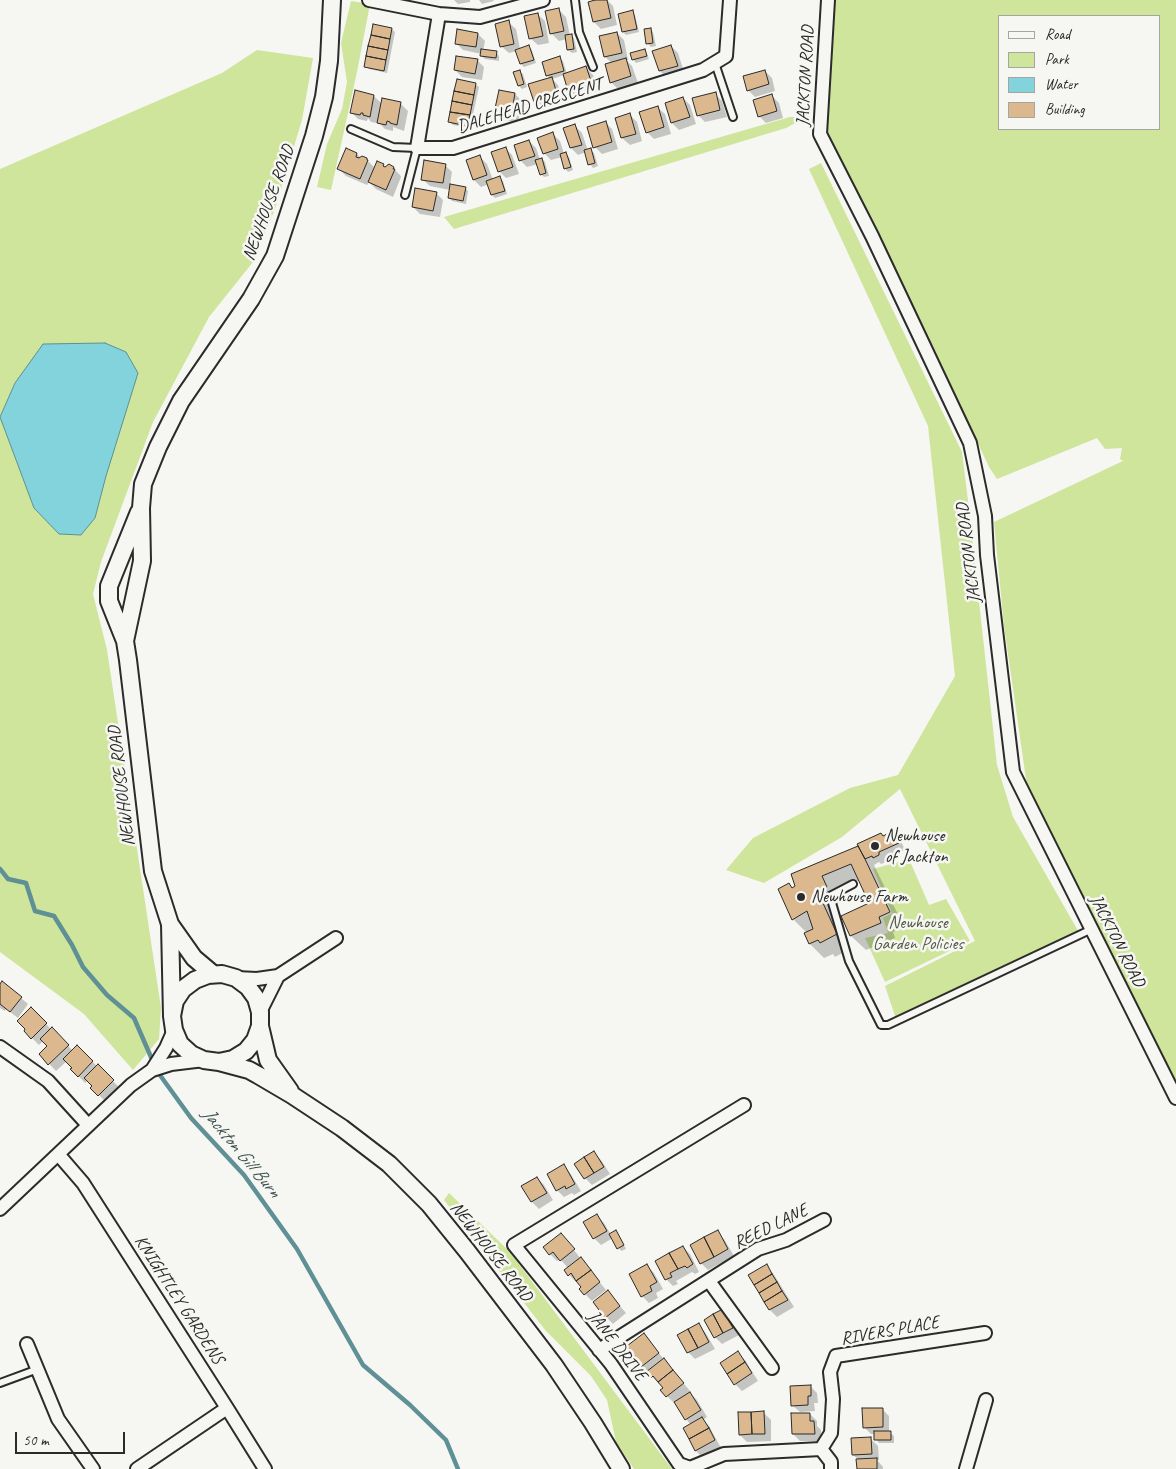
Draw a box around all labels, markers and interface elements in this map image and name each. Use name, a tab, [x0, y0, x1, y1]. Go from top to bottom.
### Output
legend	[998, 15, 1161, 130]
street label: JACKTON ROAD	[793, 25, 819, 127]
text: Road	[1045, 25, 1070, 44]
text: Park	[1045, 50, 1069, 69]
street label: DALEHEAD CRESCENT	[455, 74, 605, 138]
text: Water	[1045, 75, 1078, 94]
text: Building	[1045, 100, 1084, 119]
street label: NEWHOUSE ROAD	[238, 142, 300, 264]
street label: JACKTON ROAD	[952, 502, 986, 604]
street label: NEWHOUSE ROAD	[104, 725, 140, 847]
place label: Newhouse of Jackton	[885, 825, 948, 868]
marker: Newhouse of Jackton	[869, 840, 881, 852]
place label: Newhouse Farm	[811, 886, 908, 908]
marker: Newhouse Farm	[795, 891, 807, 903]
street label: JACKTON ROAD	[1084, 891, 1150, 991]
park label: Newhouse Garden Policies	[873, 912, 963, 954]
water label: Jackton Gill Burn	[197, 1104, 285, 1202]
street label: NEWHOUSE ROAD	[445, 1198, 537, 1306]
street label: REED LANE	[730, 1200, 812, 1254]
street label: KNIGHTLEY GARDENS	[129, 1232, 229, 1368]
street label: JANE DRIVE	[583, 1306, 651, 1386]
street label: RIVERS PLACE	[839, 1312, 941, 1350]
scale bar	[18, 1422, 128, 1454]
text: 50 m	[23, 1431, 49, 1450]

